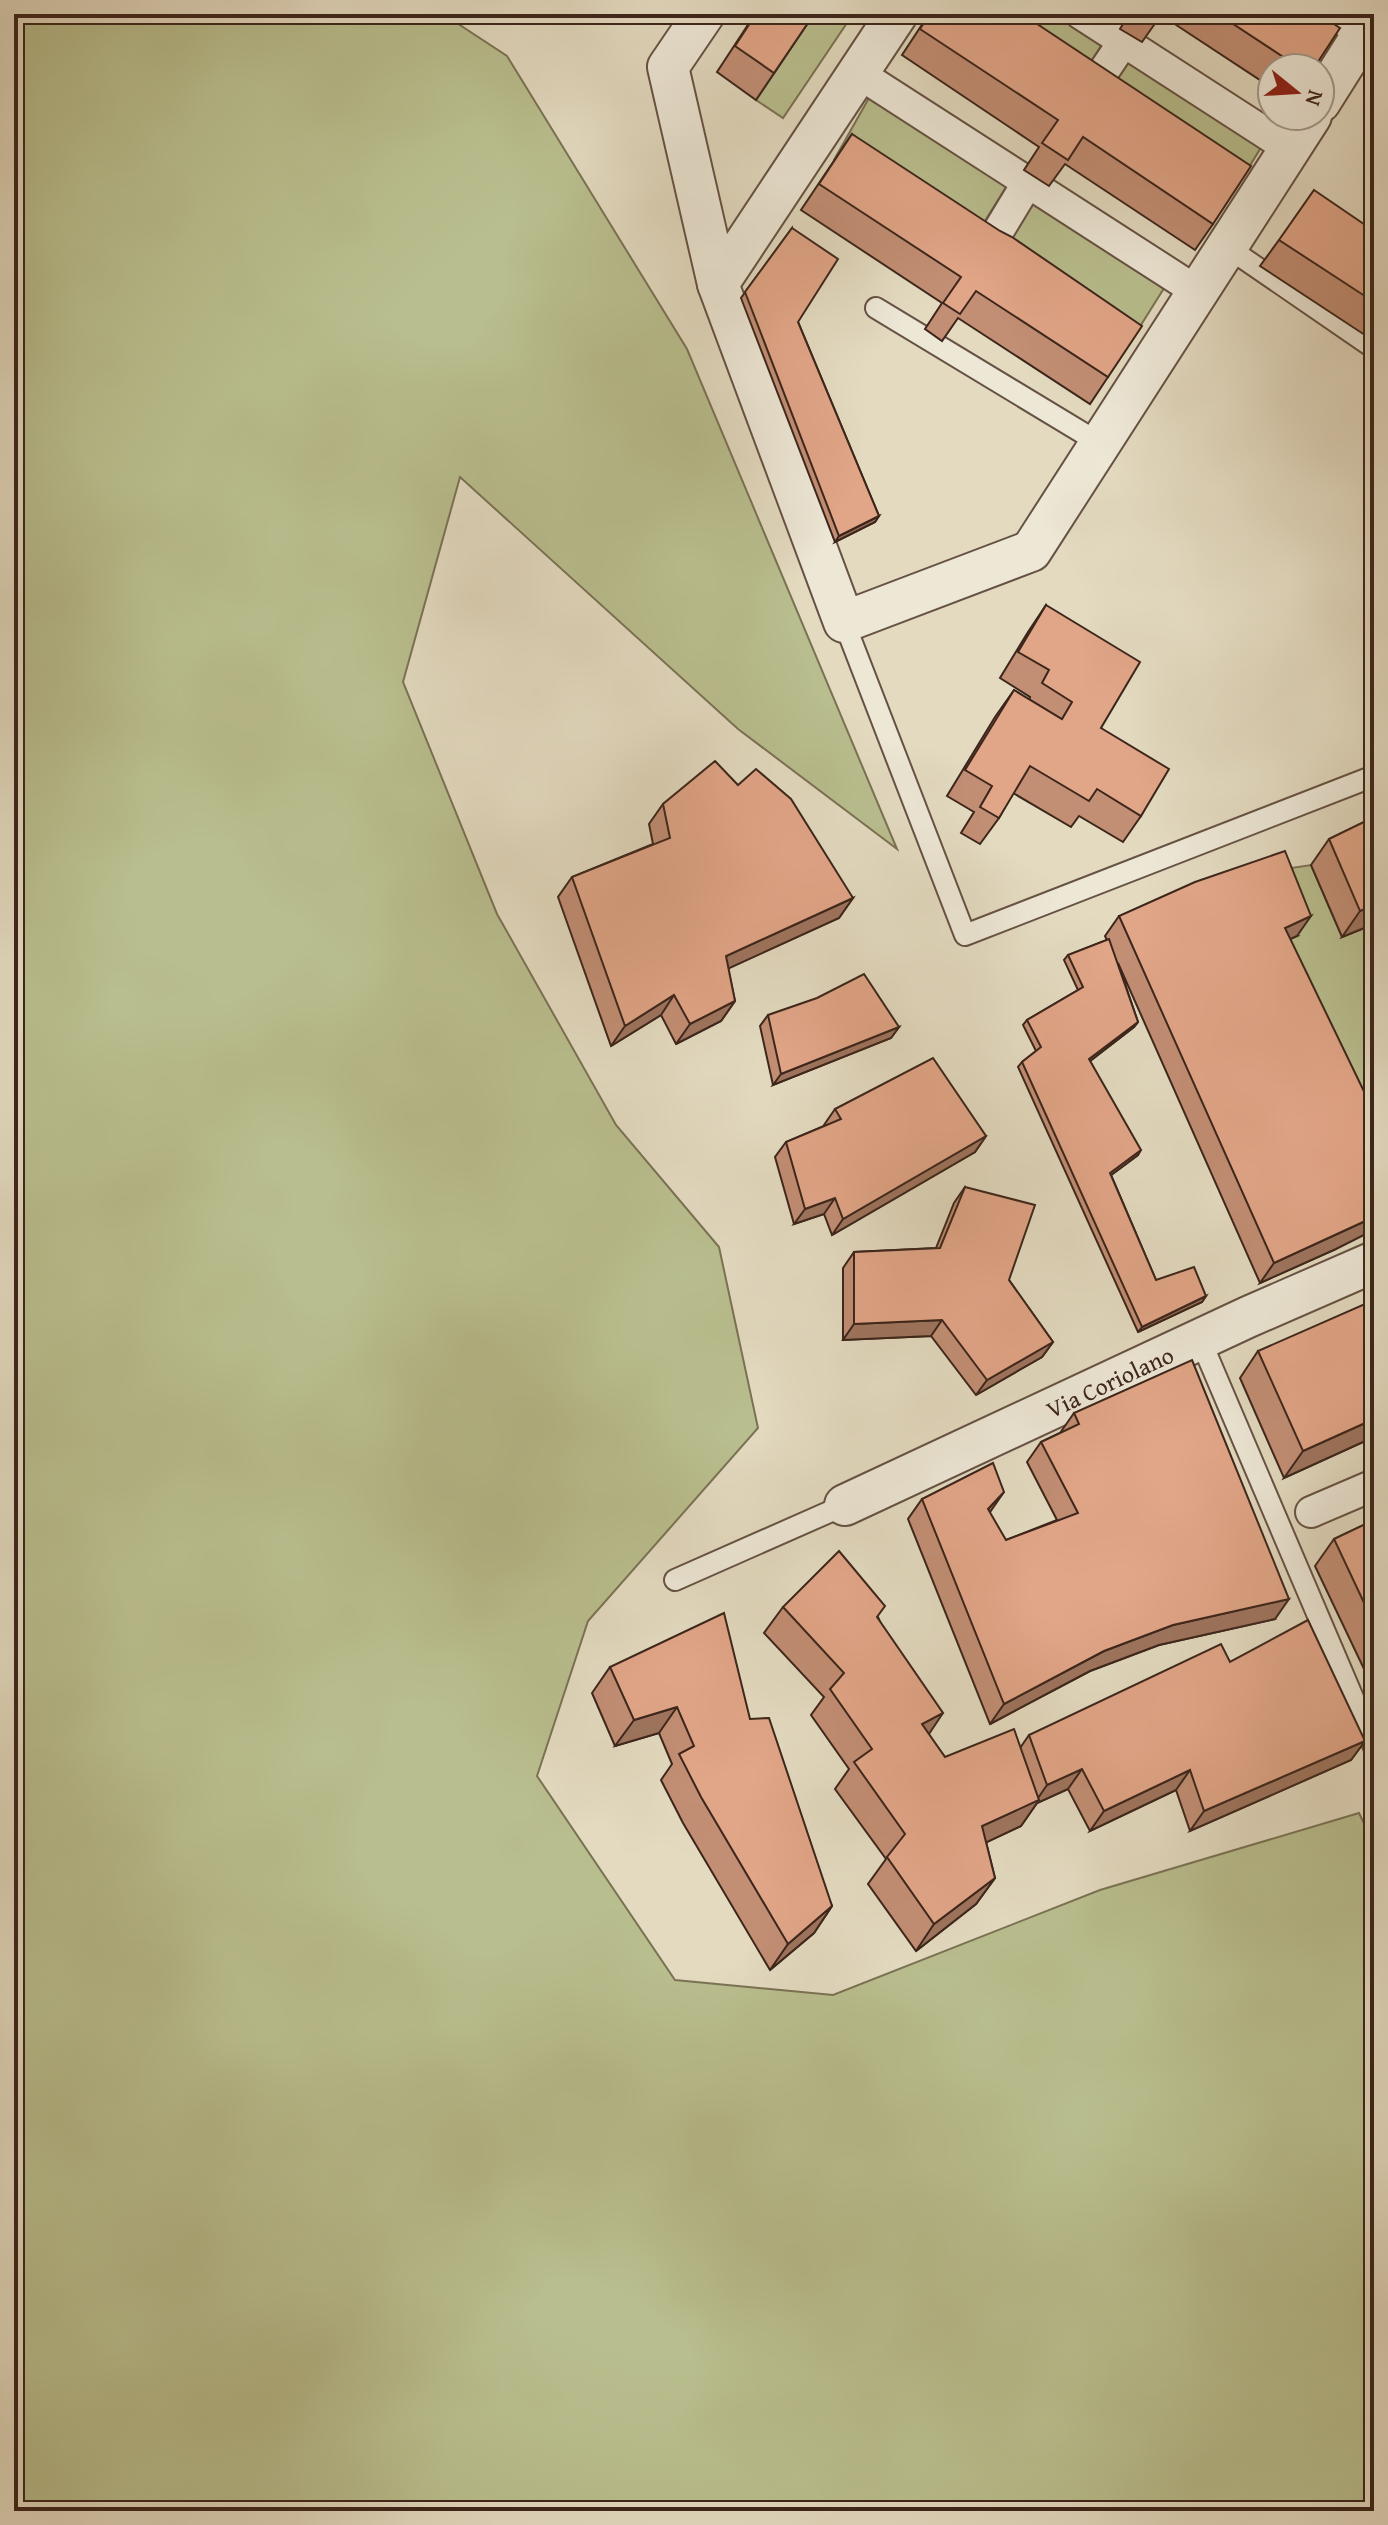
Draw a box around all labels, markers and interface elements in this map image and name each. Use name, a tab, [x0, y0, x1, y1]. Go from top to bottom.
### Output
north arrow	[1256, 52, 1336, 132]
text: N	[1297, 86, 1333, 110]
street label: Via Coriolano	[1040, 1337, 1179, 1426]

